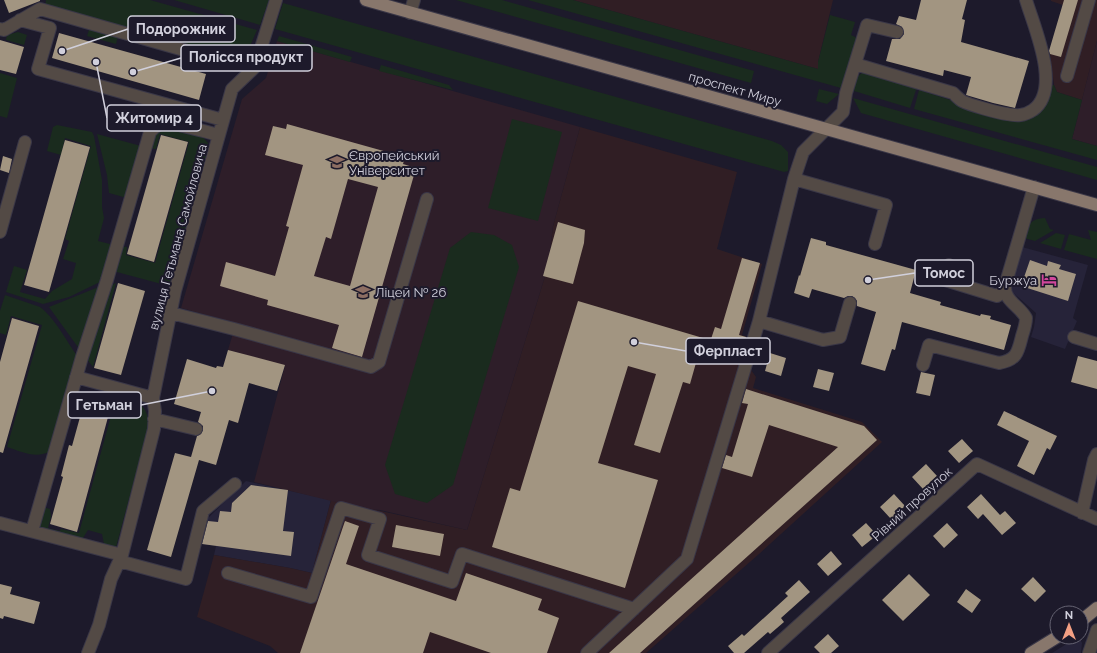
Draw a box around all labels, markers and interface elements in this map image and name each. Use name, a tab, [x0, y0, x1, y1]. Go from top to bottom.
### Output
callout: Подорожник	[128, 16, 235, 42]
text: Подорожник	[136, 21, 226, 37]
callout: Полісся продукт	[181, 45, 312, 71]
text: Полісся продукт	[189, 49, 303, 65]
street label: проспект Миру	[687, 69, 783, 109]
callout: Житомир 4	[107, 105, 201, 131]
text: Житомир 4	[115, 110, 193, 126]
street label: вулиця Гетьмана Самойловича	[146, 142, 210, 332]
place label: Європейський Університет	[349, 148, 439, 178]
school or university icon: Європейський Університет	[328, 153, 346, 171]
callout: Томос	[915, 260, 973, 286]
text: Томос	[923, 265, 965, 281]
hotel icon: Буржуа	[1040, 271, 1058, 289]
place label: Буржуа	[989, 273, 1037, 288]
school or university icon: Ліцей № 26	[354, 283, 372, 301]
place label: Ліцей № 26	[375, 285, 446, 300]
callout: Ферпласт	[686, 338, 770, 364]
text: Ферпласт	[694, 343, 762, 359]
callout: Гетьман	[68, 392, 141, 418]
text: Гетьман	[76, 397, 133, 413]
street label: Рівний провулок	[869, 464, 956, 544]
north arrow	[1049, 605, 1089, 645]
text: N	[1065, 609, 1073, 622]

